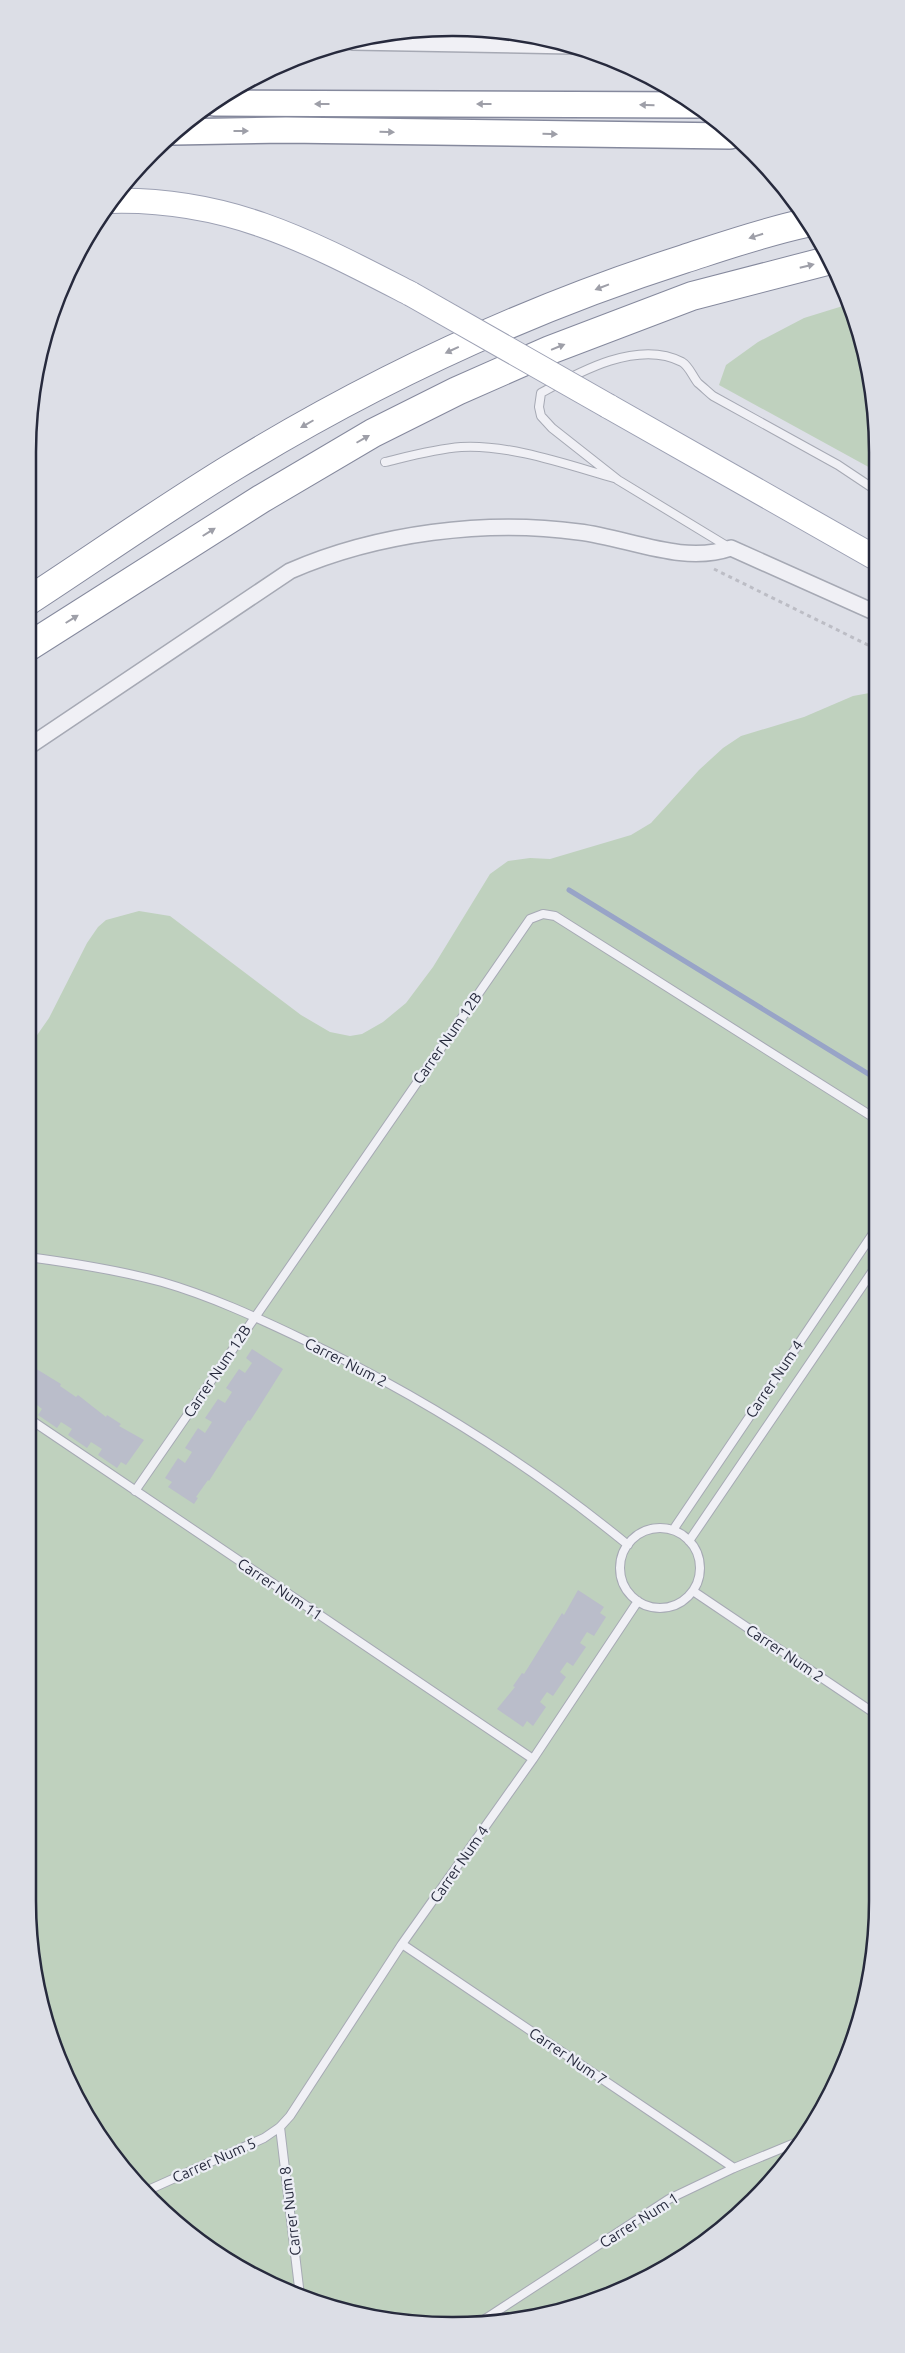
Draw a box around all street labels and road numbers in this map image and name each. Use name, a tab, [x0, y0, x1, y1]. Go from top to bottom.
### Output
street label: Carrer Num 12B	[409, 989, 485, 1087]
street label: Carrer Num 12B	[180, 1322, 254, 1420]
street label: Carrer Num 2	[302, 1334, 390, 1390]
street label: Carrer Num 4	[742, 1337, 806, 1421]
street label: Carrer Num 11	[235, 1554, 325, 1624]
street label: Carrer Num 2	[743, 1621, 827, 1685]
street label: Carrer Num 4	[426, 1822, 492, 1906]
street label: Carrer Num 7	[526, 2024, 610, 2088]
street label: Carrer Num 5	[170, 2134, 258, 2186]
street label: Carrer Num 8	[276, 2165, 304, 2257]
street label: Carrer Num 1	[596, 2189, 682, 2251]

